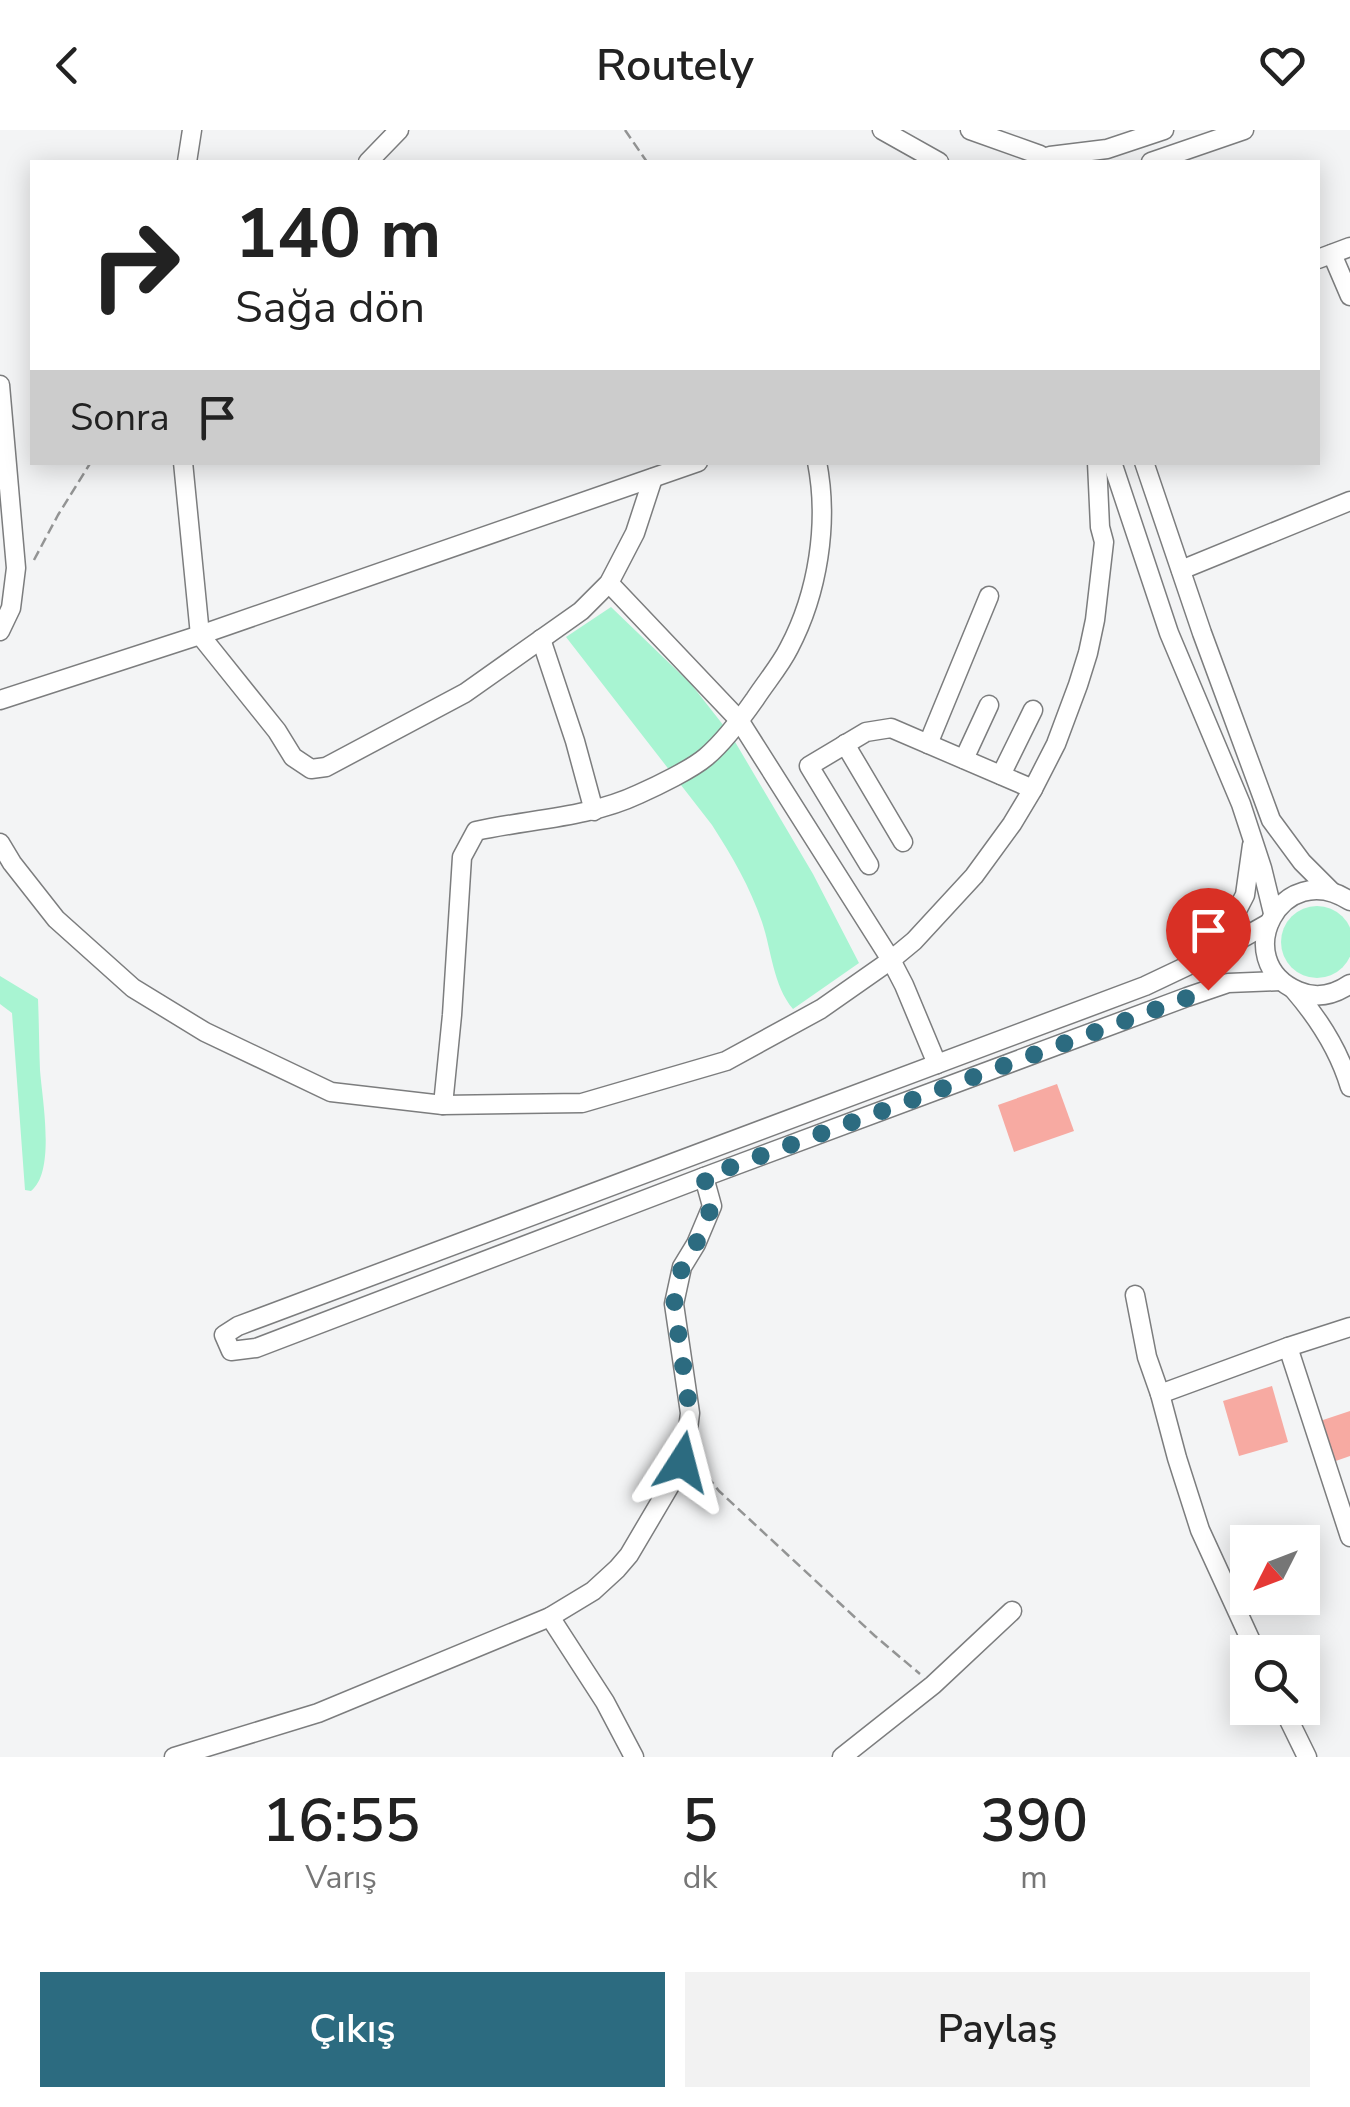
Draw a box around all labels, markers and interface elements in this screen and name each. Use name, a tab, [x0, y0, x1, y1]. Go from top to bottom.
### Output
text: Routely	[596, 35, 754, 96]
icon: back	[40, 38, 95, 93]
icon: heart	[1255, 38, 1310, 93]
text: 140 m	[235, 186, 441, 282]
icon: right	[70, 200, 200, 330]
text: Sağa dön	[235, 277, 425, 338]
icon: arrive	[190, 390, 245, 445]
text: Sonra	[70, 392, 170, 443]
pin	[1166, 888, 1251, 991]
icon: arrive	[1181, 903, 1236, 958]
position arrow	[630, 1410, 734, 1514]
north arrow	[1230, 1525, 1320, 1615]
map controls	[1230, 1525, 1320, 1725]
button: search	[1230, 1635, 1320, 1725]
text: 16:55	[262, 1780, 420, 1862]
text: 5	[682, 1780, 718, 1862]
text: 390	[980, 1780, 1088, 1862]
text: Varış	[305, 1856, 377, 1899]
text: dk	[683, 1856, 717, 1899]
text: m	[1020, 1856, 1048, 1899]
button: Çıkış	[40, 1972, 665, 2087]
button: Paylaş	[685, 1972, 1310, 2087]

